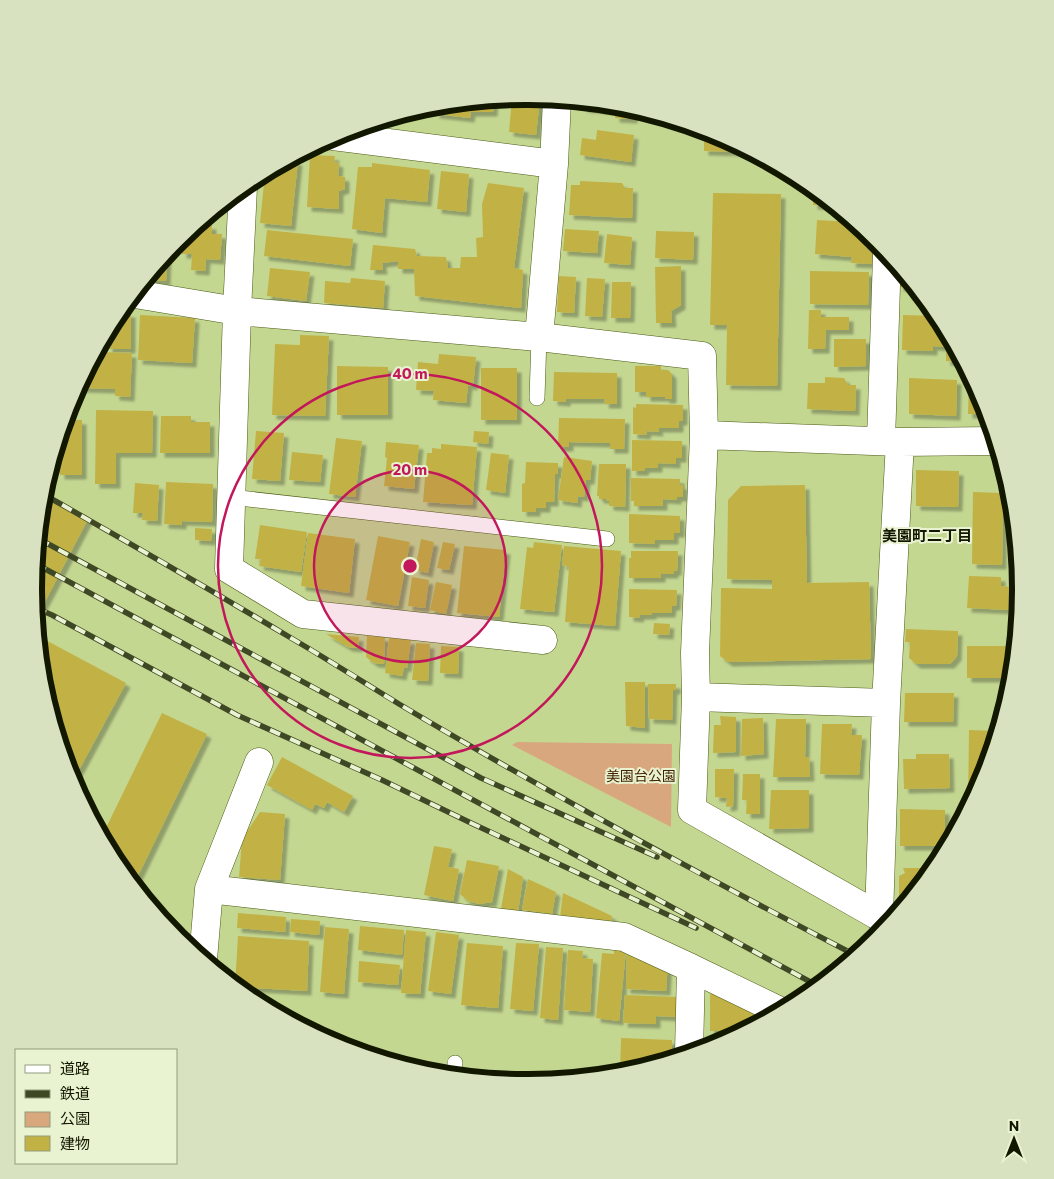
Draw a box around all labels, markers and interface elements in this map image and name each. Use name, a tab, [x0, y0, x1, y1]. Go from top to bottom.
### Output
text: 40 m	[392, 364, 428, 382]
text: 20 m	[393, 460, 427, 478]
district label: 美園町二丁目	[882, 526, 972, 544]
centre of rings	[401, 557, 419, 575]
park label: 美園台公園	[606, 767, 676, 784]
legend	[15, 1049, 178, 1164]
text: 道路	[60, 1059, 90, 1077]
text: 鉄道	[60, 1084, 90, 1102]
text: 公園	[60, 1109, 90, 1127]
north arrow	[989, 1114, 1039, 1164]
text: N	[1009, 1117, 1019, 1134]
text: 建物	[60, 1134, 90, 1152]

